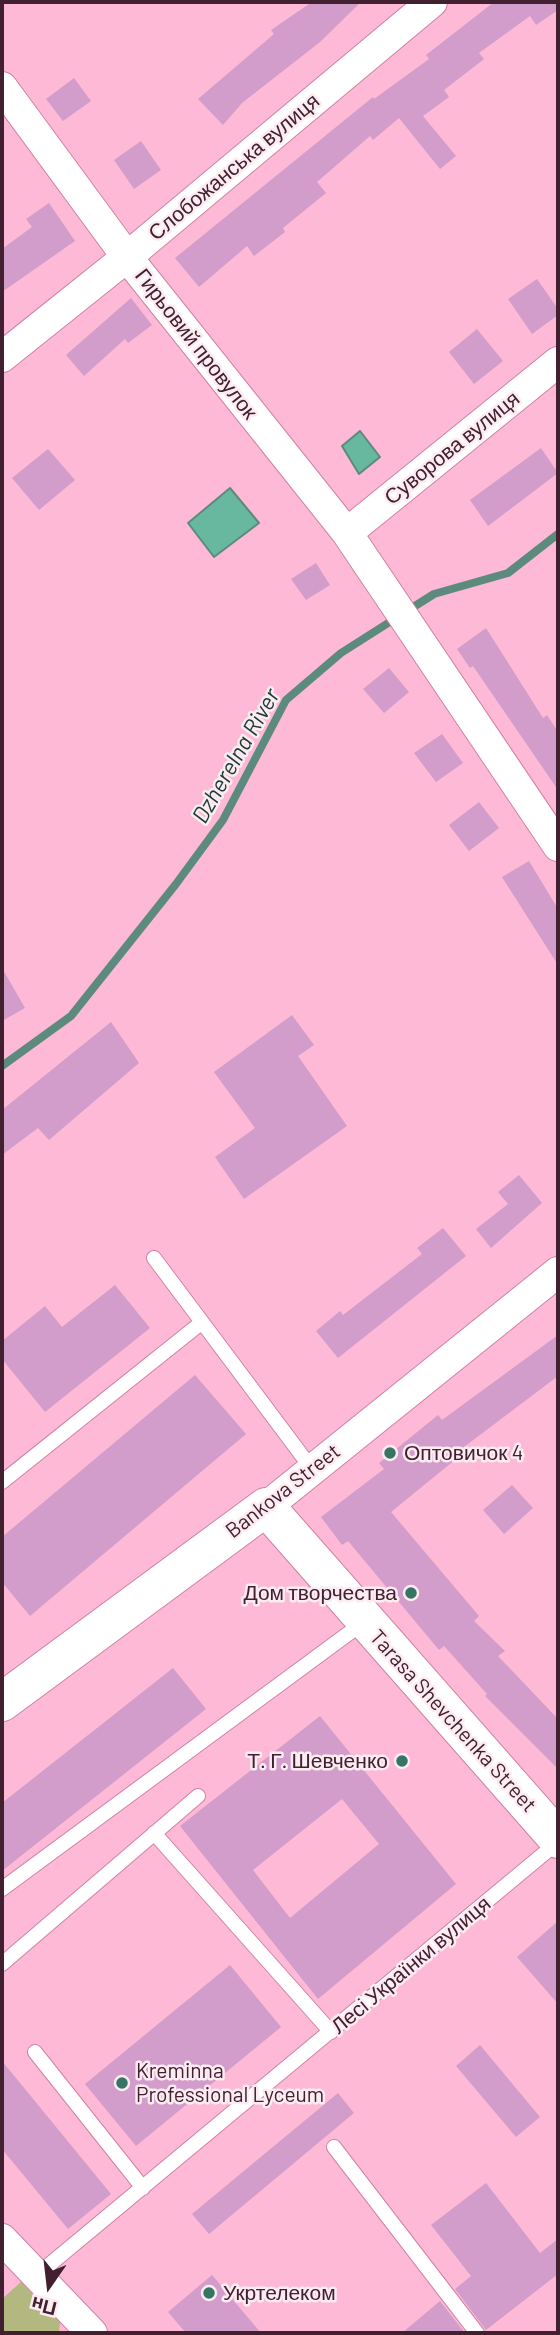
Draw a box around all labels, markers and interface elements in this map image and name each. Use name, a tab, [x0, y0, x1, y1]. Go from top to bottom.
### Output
street label: Слобожанська вулиця	[143, 88, 325, 246]
street label: Гирьовий провулок	[129, 264, 263, 424]
street label: Суворова вулиця	[379, 386, 525, 510]
water label: Dzherelna River	[186, 684, 286, 828]
street label: Bankova Street	[221, 1439, 345, 1543]
place label: Оптовичок 4	[404, 1440, 523, 1466]
marker: Оптовичок 4	[382, 1445, 398, 1461]
place label: Дом творчества	[243, 1580, 397, 1606]
marker: Дом творчества	[403, 1585, 419, 1601]
street label: Tarasa Shevchenka Street	[364, 1625, 542, 1817]
place label: Т. Г. Шевченко	[247, 1748, 388, 1774]
marker: Т. Г. Шевченко	[394, 1753, 410, 1769]
street label: Лесі Українки вулиця	[326, 1891, 496, 2039]
place label: Kreminna Professional Lyceum	[136, 2058, 324, 2108]
marker: Kreminna Professional Lyceum	[114, 2075, 130, 2091]
north arrow	[14, 2251, 84, 2321]
place label: Укртелеком	[223, 2280, 336, 2306]
marker: Укртелеком	[201, 2285, 217, 2301]
text: Пн	[29, 2293, 59, 2321]

